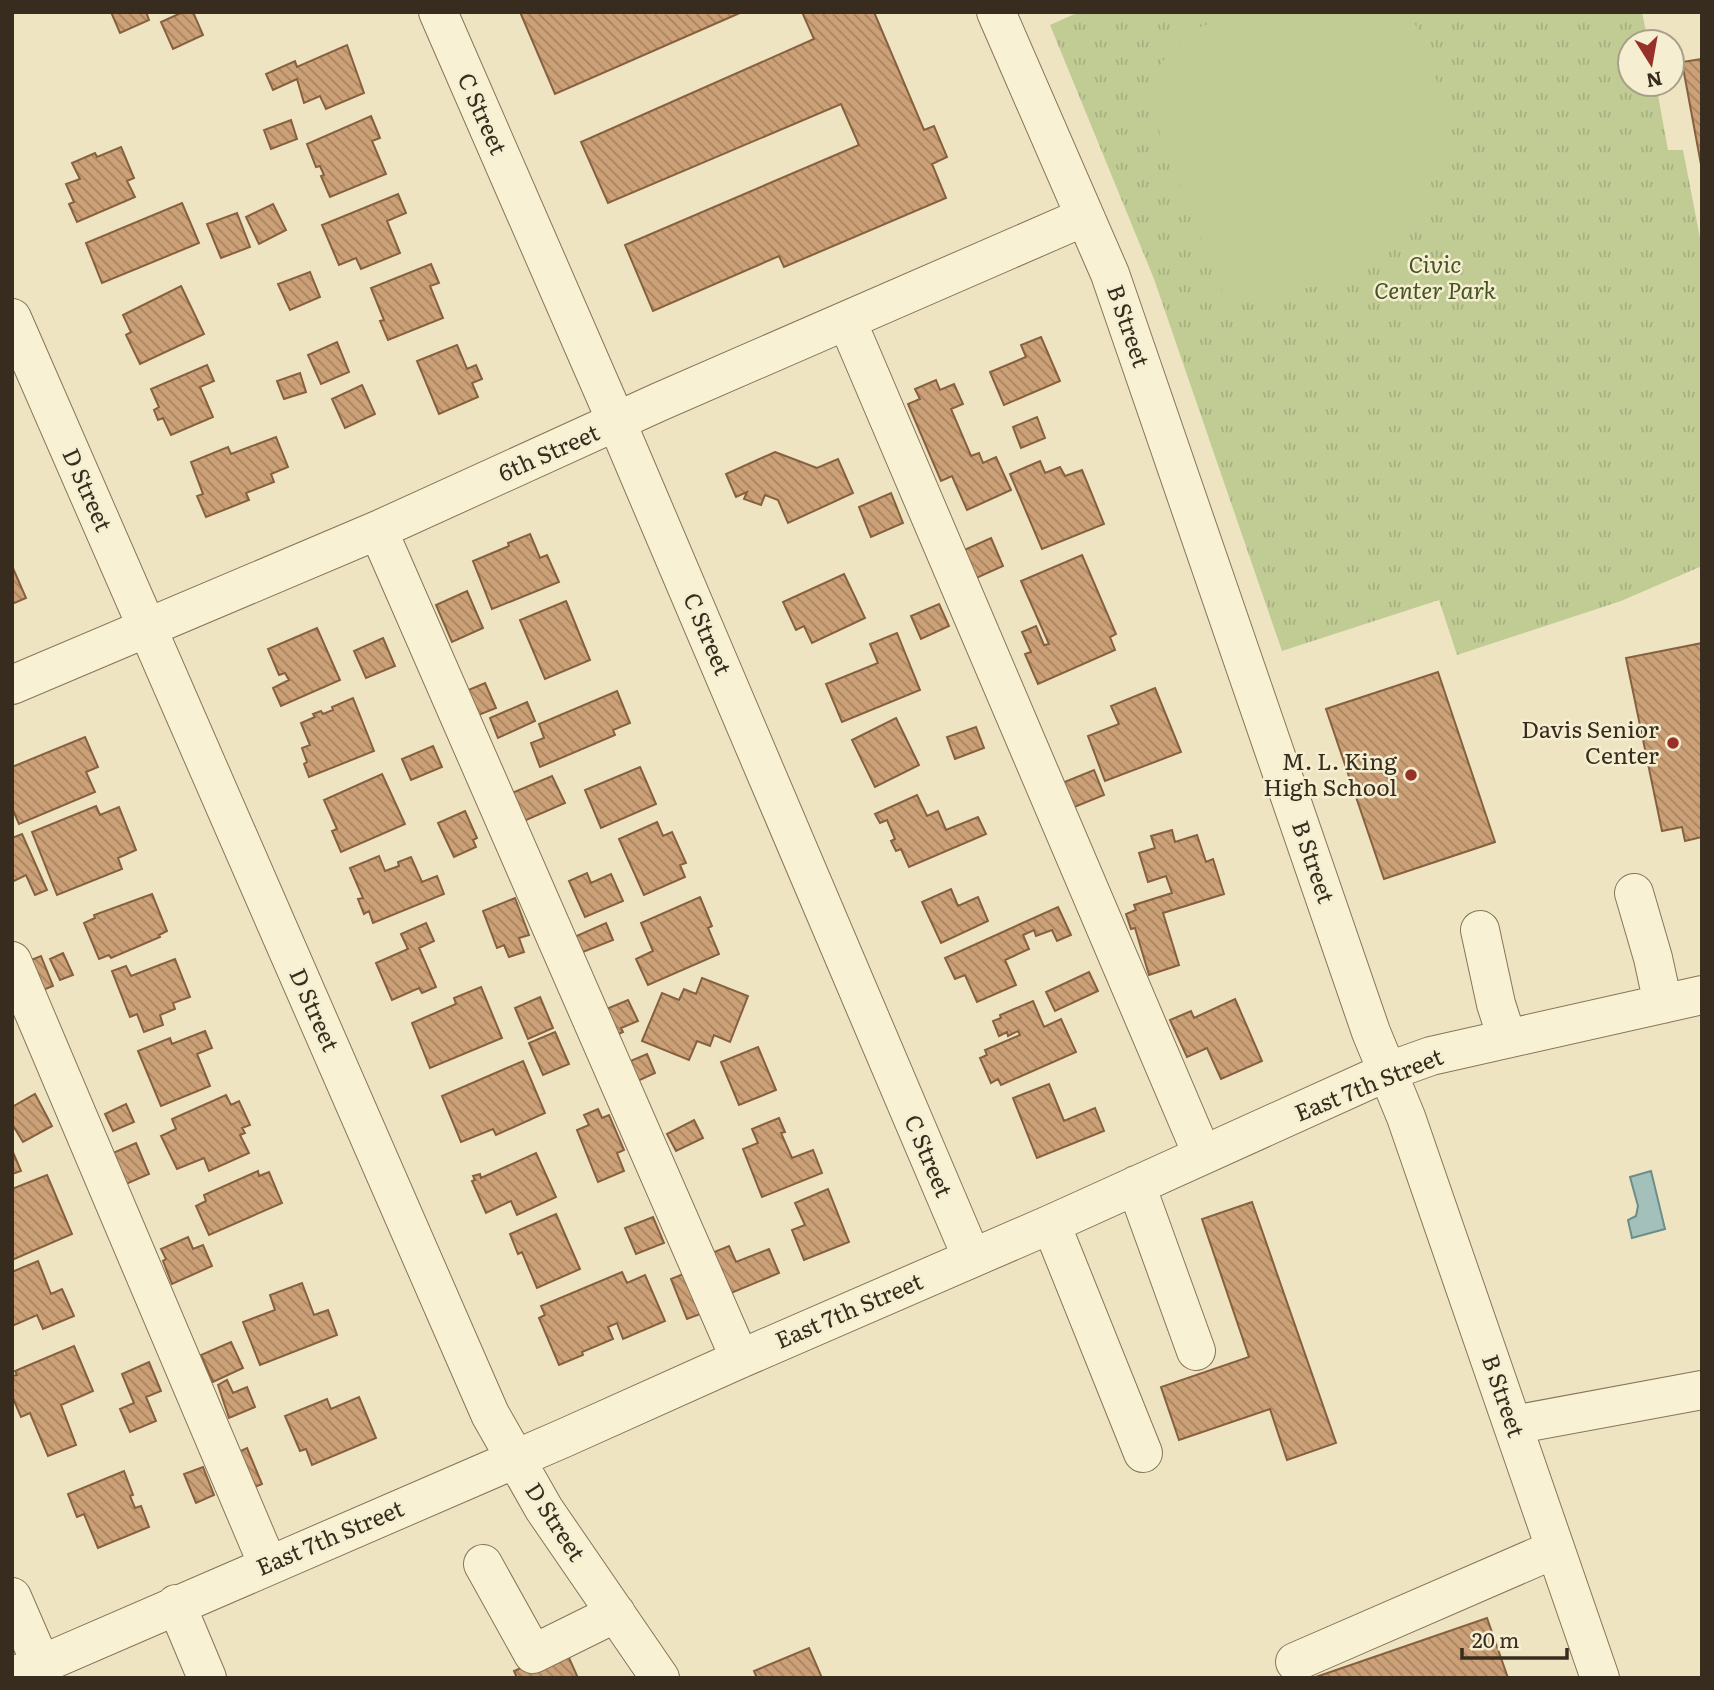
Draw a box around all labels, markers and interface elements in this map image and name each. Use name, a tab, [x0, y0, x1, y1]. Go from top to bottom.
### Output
north arrow	[1616, 28, 1686, 98]
text: N	[1644, 65, 1665, 96]
street label: C Street	[451, 67, 517, 160]
park label: Civic Center Park	[1374, 246, 1496, 306]
street label: B Street	[1100, 279, 1160, 372]
street label: 6th Street	[492, 414, 605, 489]
street label: D Street	[55, 442, 123, 537]
street label: C Street	[676, 587, 742, 680]
place label: Davis Senior Center	[1521, 711, 1659, 771]
marker: Davis Senior Center	[1665, 735, 1681, 751]
place label: M. L. King High School	[1263, 743, 1397, 803]
marker: M. L. King High School	[1403, 767, 1419, 783]
street label: B Street	[1285, 815, 1345, 908]
street label: D Street	[282, 962, 350, 1057]
street label: East 7th Street	[1289, 1038, 1448, 1128]
street label: C Street	[897, 1109, 963, 1202]
street label: East 7th Street	[769, 1262, 928, 1356]
street label: B Street	[1475, 1349, 1535, 1442]
street label: D Street	[518, 1475, 595, 1568]
street label: East 7th Street	[250, 1489, 409, 1583]
scale bar	[1462, 1616, 1567, 1660]
text: 20 m	[1472, 1623, 1519, 1654]

